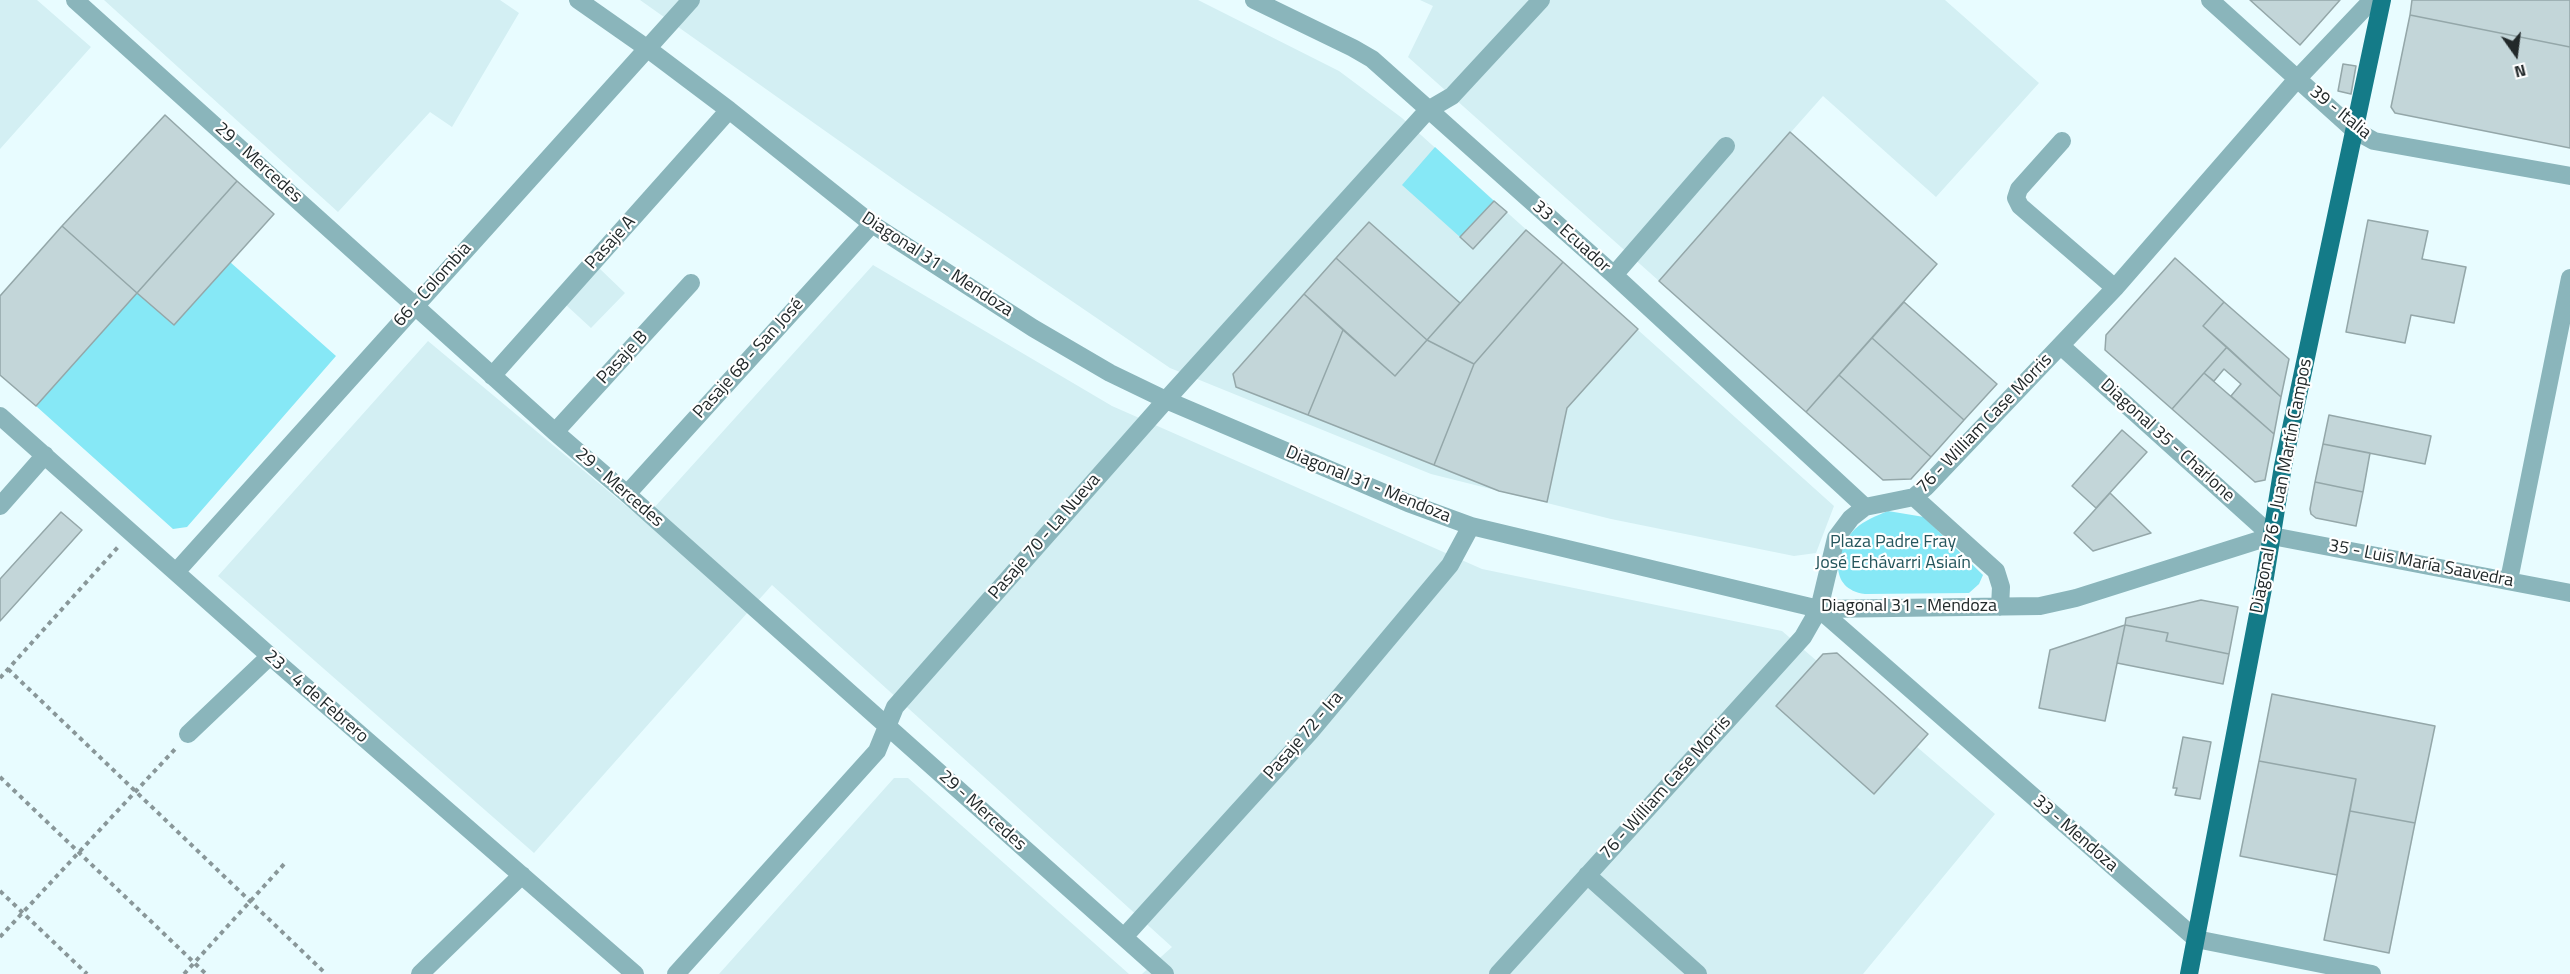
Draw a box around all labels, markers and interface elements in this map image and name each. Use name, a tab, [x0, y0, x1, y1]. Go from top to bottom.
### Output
north arrow	[2486, 24, 2546, 84]
text: N	[2512, 58, 2529, 84]
street label: 39 - Italia	[2305, 82, 2375, 144]
street label: 29 - Mercedes	[210, 118, 306, 208]
street label: 33 - Ecuador	[1528, 196, 1614, 278]
street label: Diagonal 31 - Mendoza	[857, 208, 1017, 322]
street label: Pasaje A	[581, 212, 641, 274]
street label: 66 - Colombia	[389, 238, 477, 332]
street label: Pasaje 68 - San José	[689, 294, 809, 424]
street label: Pasaje B	[593, 327, 653, 389]
street label: 76 - William Case Morris	[1913, 350, 2057, 498]
street label: Diagonal 76 - Juan Martín Campos	[2247, 357, 2317, 615]
street label: Diagonal 35 - Charlone	[2095, 375, 2239, 507]
street label: Diagonal 31 - Mendoza	[1282, 442, 1454, 528]
street label: 29 - Mercedes	[570, 444, 668, 532]
street label: Pasaje 70 - La Nueva	[984, 470, 1106, 604]
park label: Plaza Padre Fray José Echávarri Asiaín	[1815, 532, 1971, 574]
street label: 35 - Luis María Saavedra	[2327, 535, 2515, 593]
street label: Diagonal 31 - Mendoza	[1821, 596, 1997, 618]
street label: 23 - 4 de Febrero	[259, 646, 373, 748]
street label: Pasaje 72 - Ira	[1260, 688, 1348, 784]
street label: 76 - William Case Morris	[1596, 712, 1736, 864]
street label: 29 - Mercedes	[934, 766, 1030, 856]
street label: 33 - Mendoza	[2028, 791, 2122, 877]

